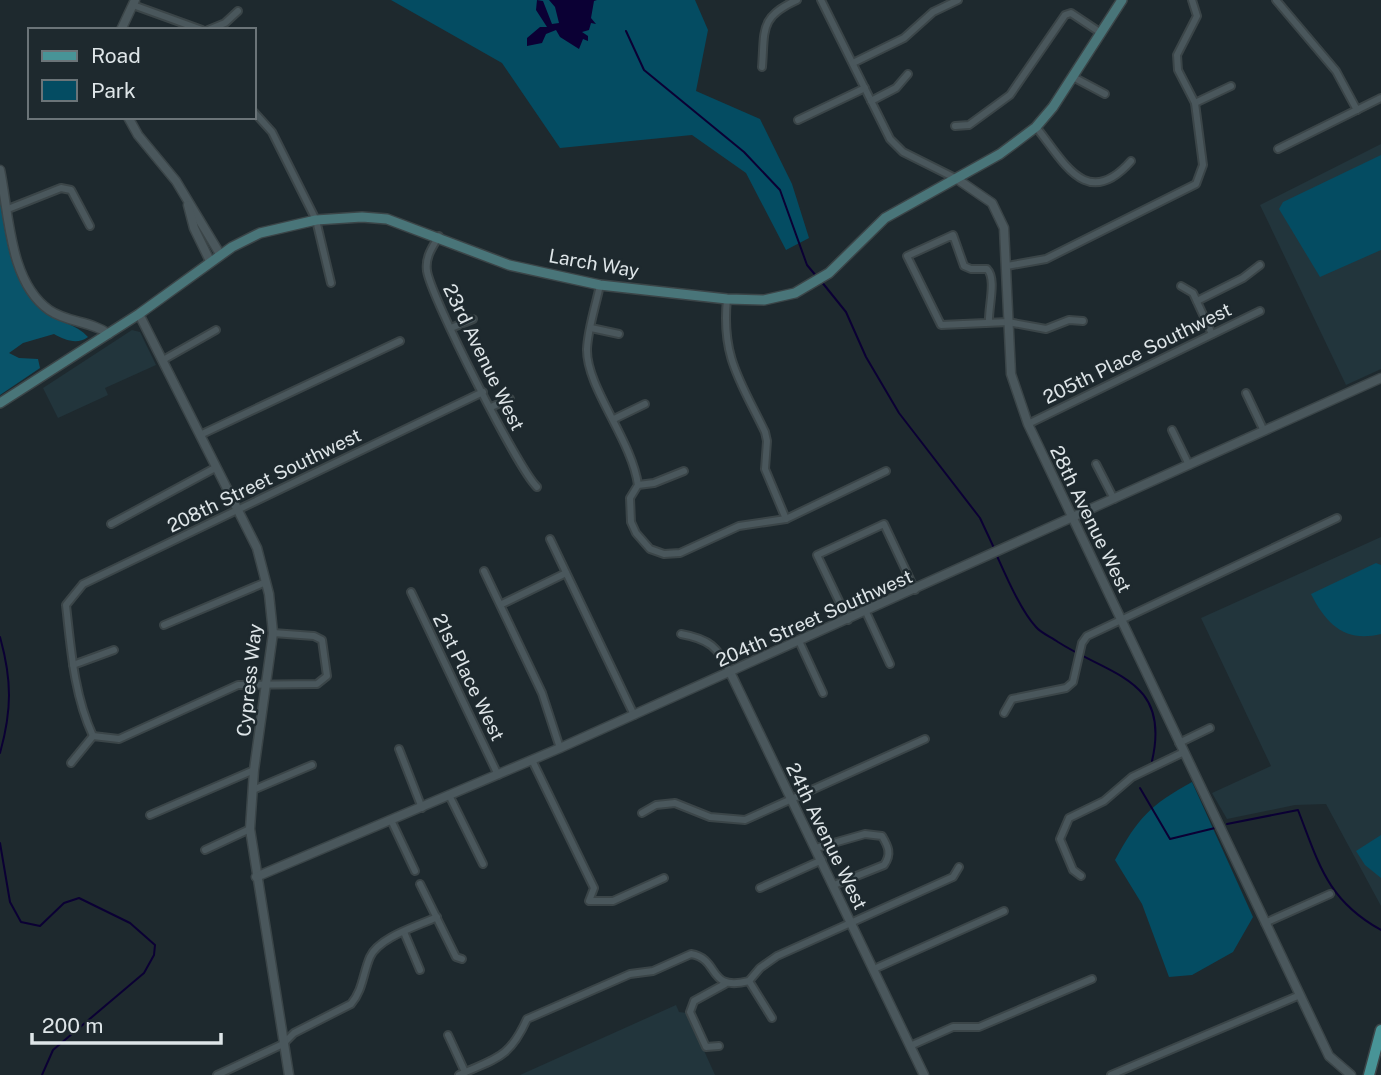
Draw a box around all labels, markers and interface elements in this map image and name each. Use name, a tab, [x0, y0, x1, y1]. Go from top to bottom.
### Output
legend	[28, 28, 256, 119]
text: Road	[91, 43, 141, 68]
text: Park	[91, 78, 136, 103]
street label: Larch Way	[547, 244, 641, 282]
street label: 23rd Avenue West	[439, 280, 529, 434]
street label: 205th Place Southwest	[1039, 298, 1235, 408]
street label: 208th Street Southwest	[164, 423, 364, 537]
street label: 28th Avenue West	[1046, 442, 1136, 596]
street label: 204th Street Southwest	[712, 565, 916, 671]
street label: 21st Place West	[429, 610, 509, 744]
street label: Cypress Way	[232, 622, 266, 738]
street label: 24th Avenue West	[782, 759, 872, 913]
scale bar	[32, 1002, 220, 1046]
text: 200 m	[42, 1013, 103, 1038]

